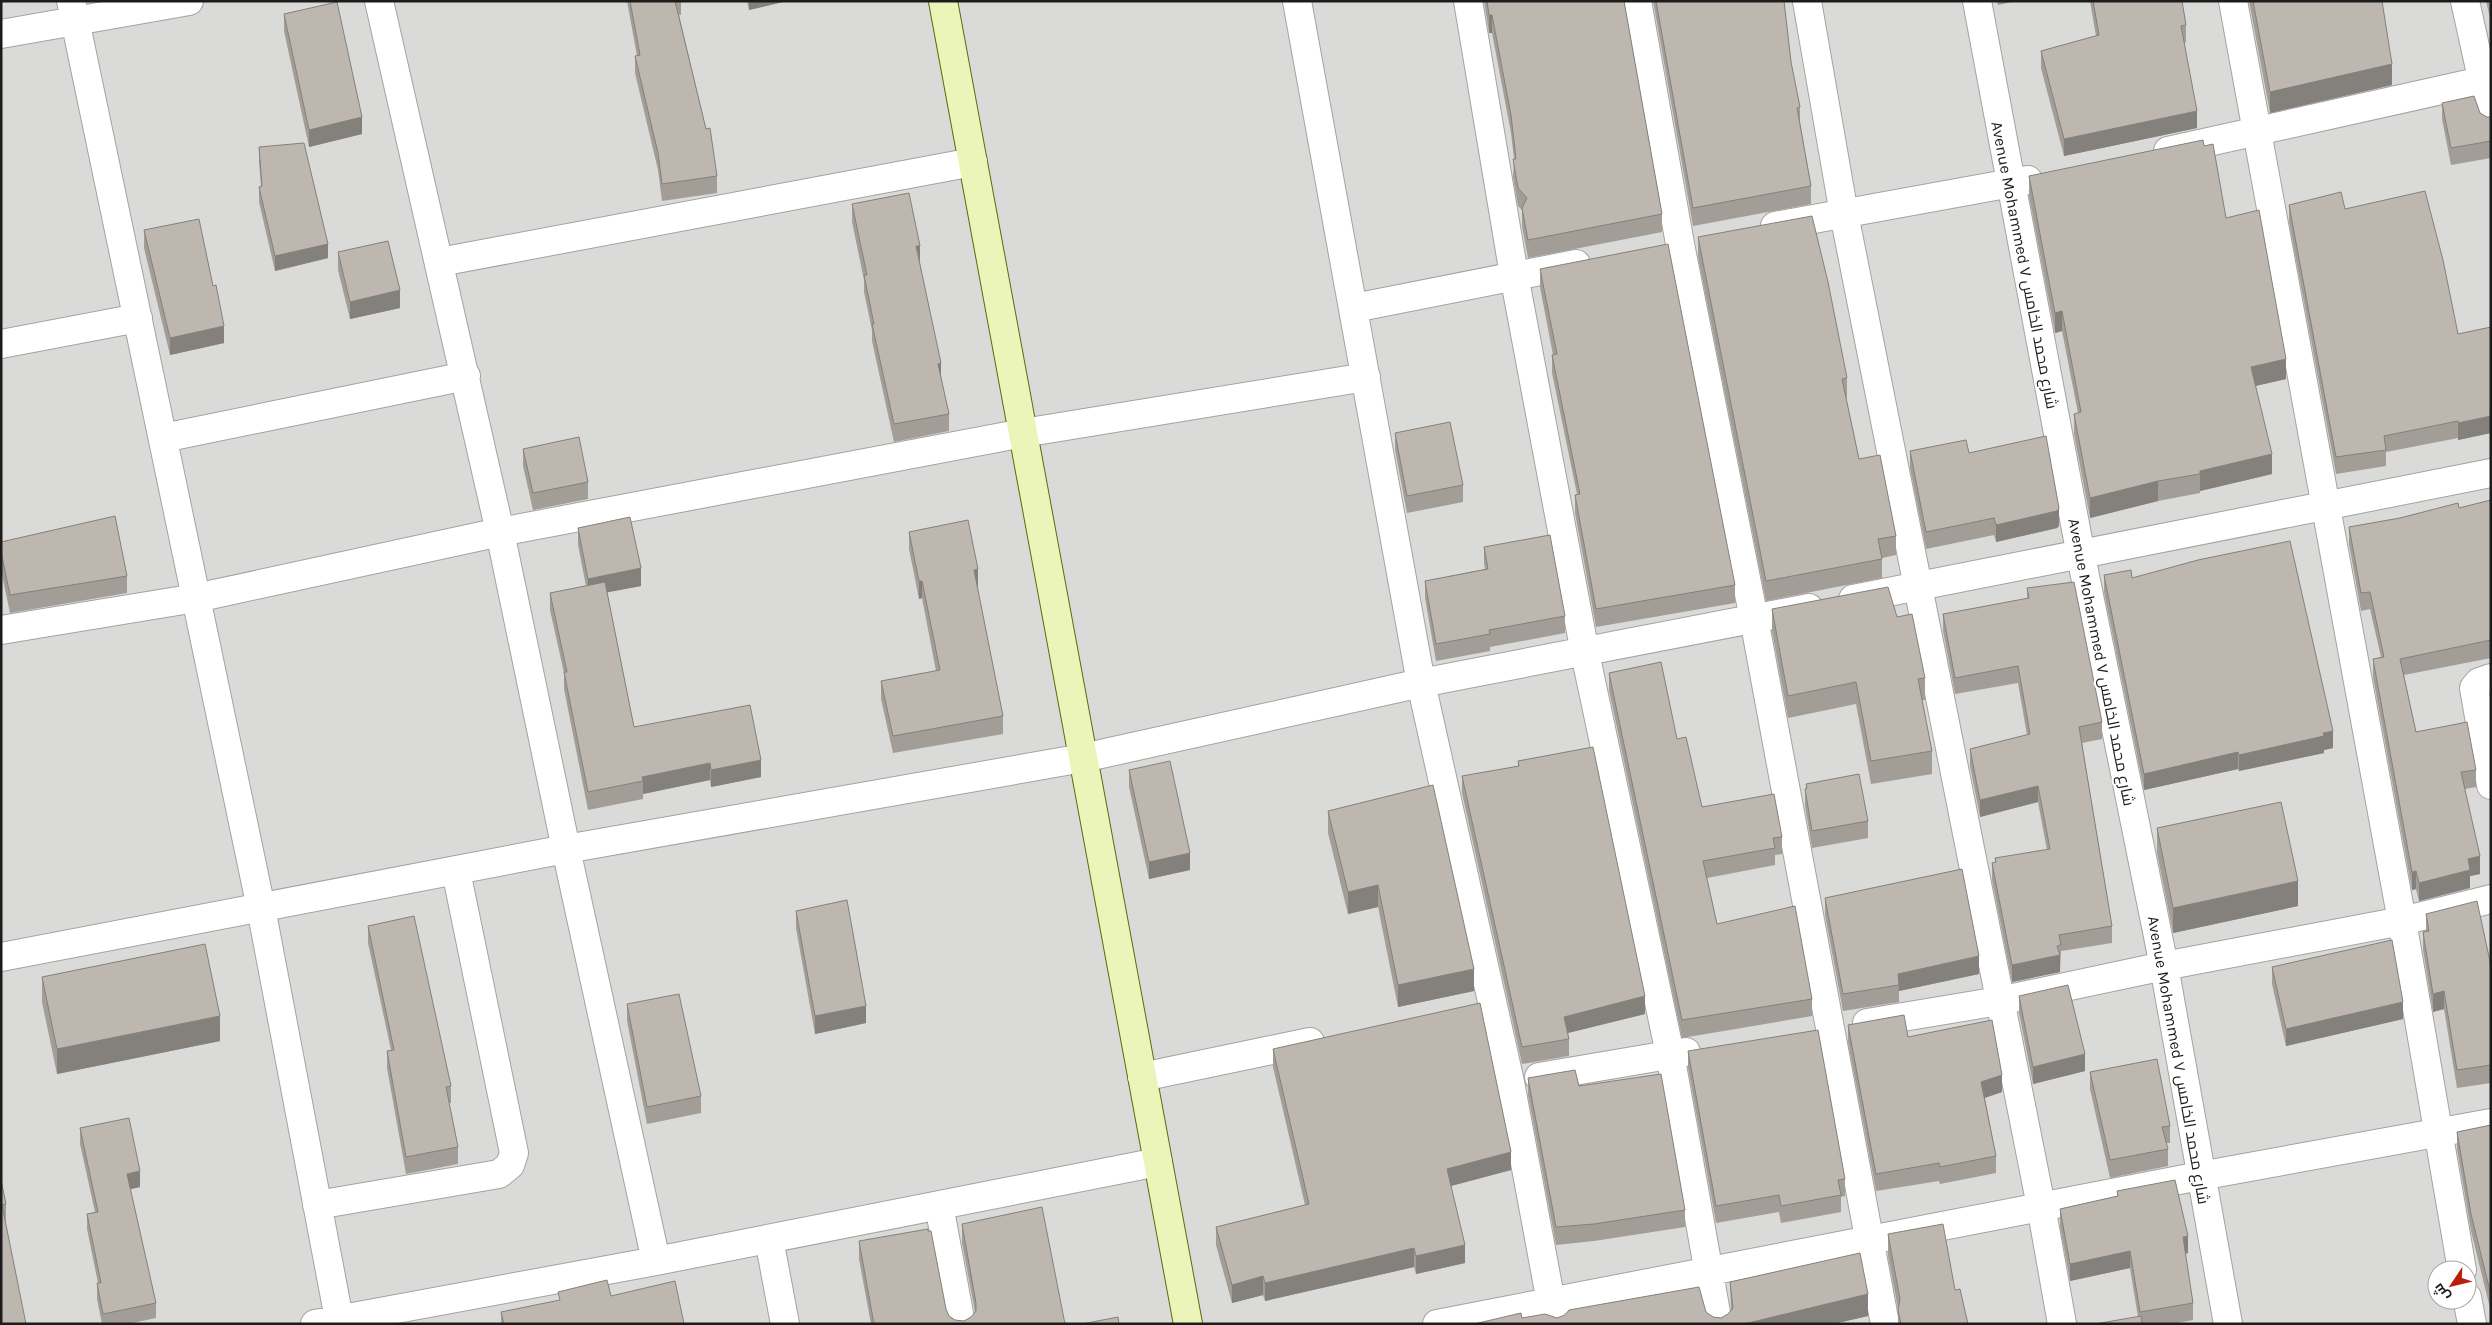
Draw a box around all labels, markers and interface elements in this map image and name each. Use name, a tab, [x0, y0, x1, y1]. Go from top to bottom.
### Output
street label: Avenue Mohammed V شارع محمد الخامس	[1985, 120, 2062, 411]
street label: Avenue Mohammed V شارع محمد الخامس	[2062, 517, 2139, 808]
street label: Avenue Mohammed V شارع محمد الخامس	[2142, 914, 2213, 1206]
north arrow	[2427, 1260, 2477, 1310]
text: ش	[2430, 1280, 2454, 1304]

